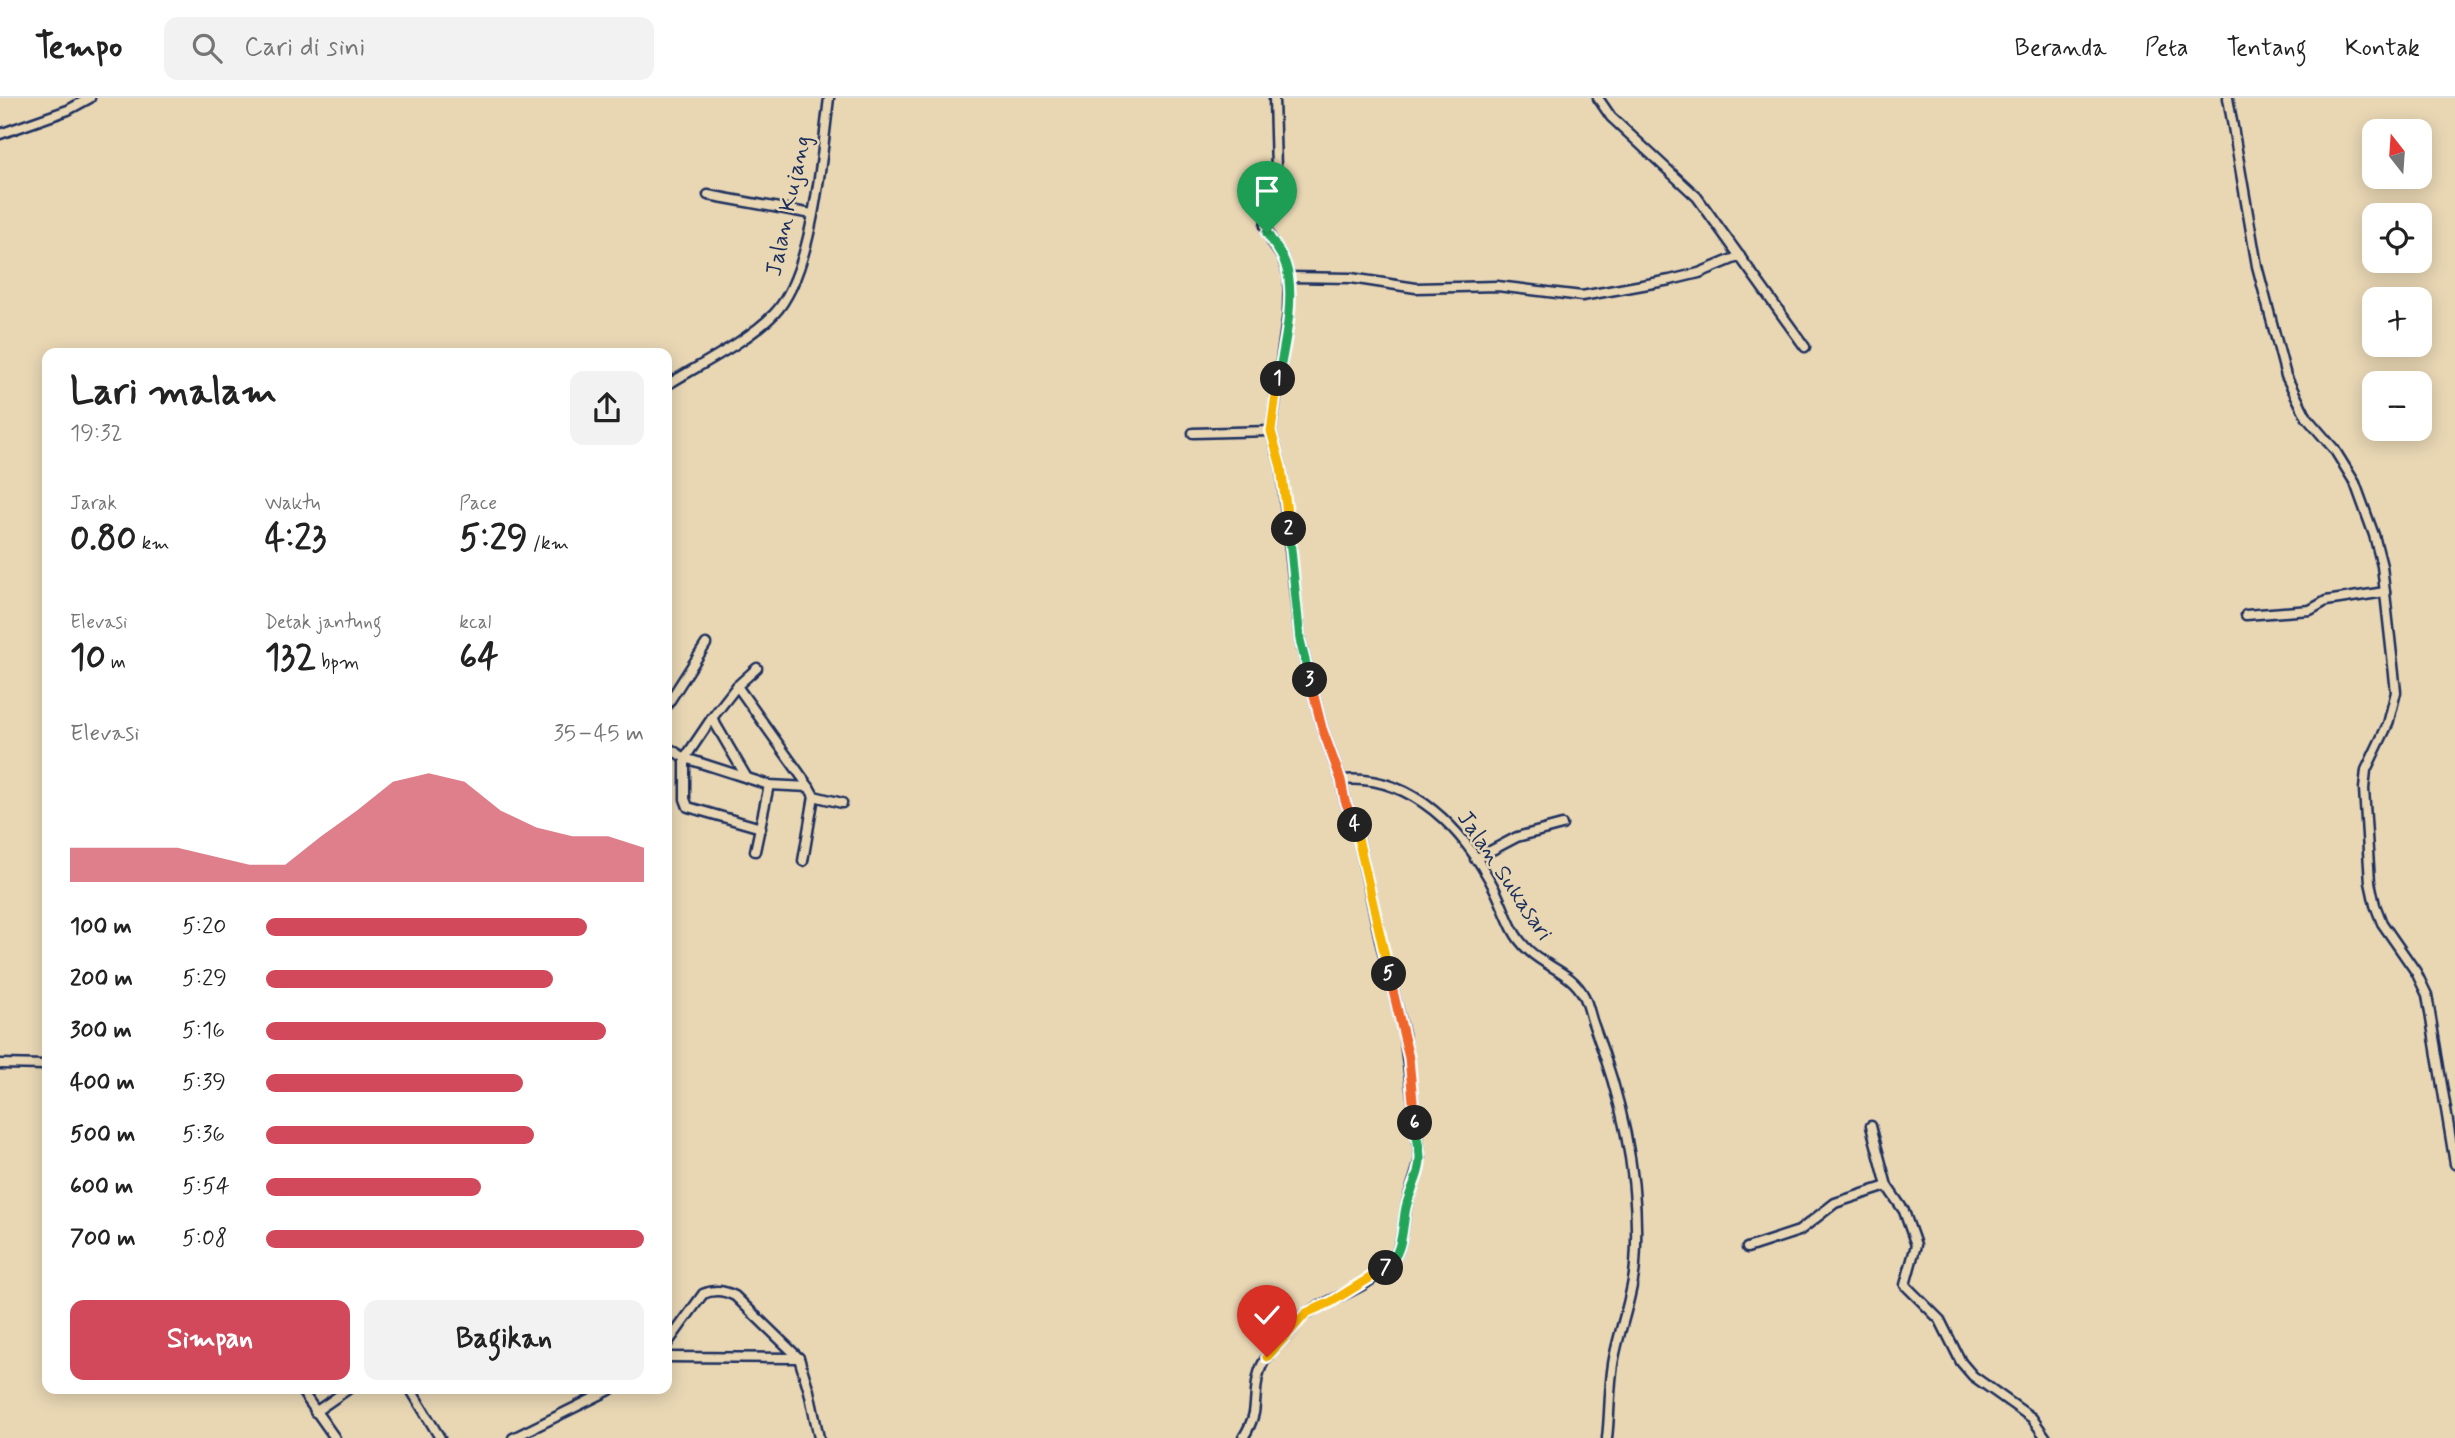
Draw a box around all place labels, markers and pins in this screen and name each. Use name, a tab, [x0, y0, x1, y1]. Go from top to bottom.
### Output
pin	[1237, 161, 1297, 233]
pin: 1	[1260, 362, 1296, 396]
pin: 2	[1272, 512, 1306, 546]
pin: 3	[1292, 662, 1328, 698]
pin: 4	[1338, 808, 1372, 842]
pin: 5	[1372, 956, 1406, 992]
pin: 6	[1398, 1105, 1432, 1140]
pin: 7	[1368, 1250, 1404, 1286]
pin	[1237, 1285, 1297, 1357]

